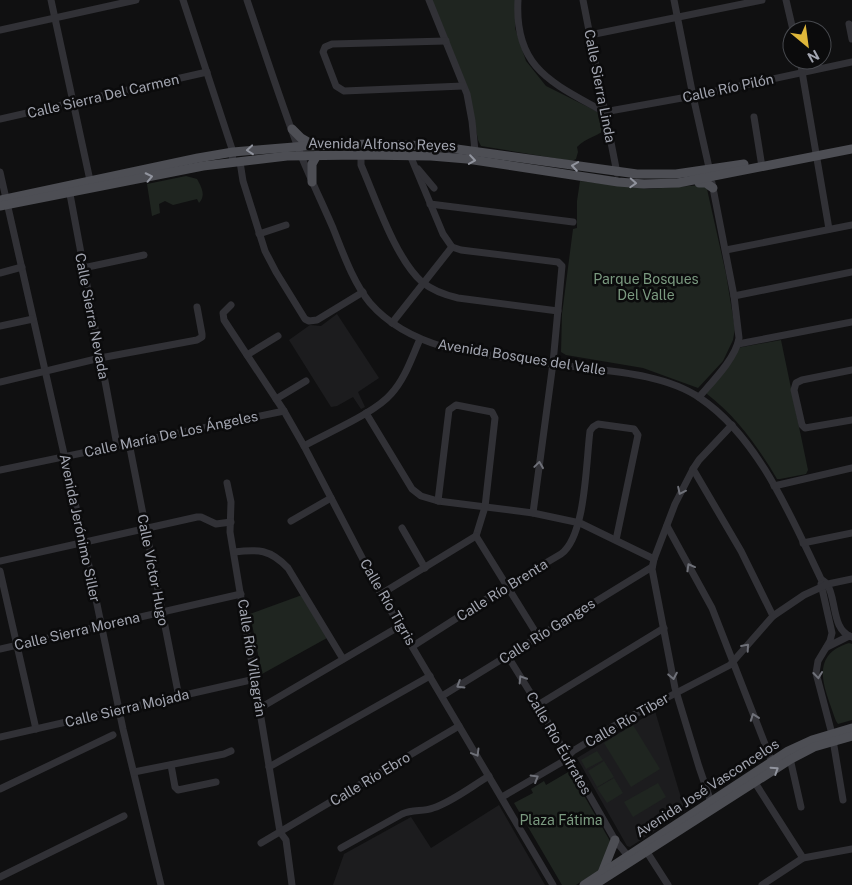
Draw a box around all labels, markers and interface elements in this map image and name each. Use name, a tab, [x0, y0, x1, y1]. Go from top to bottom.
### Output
north arrow	[782, 20, 832, 70]
street label: Calle Sierra Linda	[581, 28, 619, 144]
text: N	[805, 47, 822, 66]
street label: Calle Sierra Del Carmen	[26, 71, 180, 121]
street label: Calle Río Pilón	[681, 71, 775, 105]
street label: Avenida Alfonso Reyes	[308, 135, 456, 153]
one-way arrow	[245, 144, 253, 155]
one-way arrow	[469, 154, 477, 165]
one-way arrow	[571, 162, 580, 172]
one-way arrow	[144, 172, 153, 183]
one-way arrow	[629, 178, 637, 189]
street label: Calle Sierra Nevada	[72, 252, 112, 380]
park label: Parque Bosques Del Valle	[593, 271, 699, 303]
street label: Avenida Bosques del Valle	[437, 336, 607, 378]
street label: Calle María De Los Ángeles	[83, 407, 259, 460]
street label: Avenida Jerónimo Siller	[56, 453, 104, 603]
one-way arrow	[534, 460, 544, 469]
one-way arrow	[677, 486, 687, 495]
street label: Calle Víctor Hugo	[134, 513, 172, 627]
street label: Calle Río Tigris	[357, 556, 419, 648]
street label: Calle Río Brenta	[454, 556, 550, 624]
one-way arrow	[687, 564, 697, 573]
street label: Calle Río Ganges	[496, 595, 598, 667]
street label: Calle Río Villagrán	[235, 598, 269, 718]
street label: Calle Sierra Morena	[13, 609, 141, 653]
one-way arrow	[740, 644, 749, 653]
one-way arrow	[812, 671, 823, 679]
one-way arrow	[667, 672, 678, 680]
one-way arrow	[519, 676, 528, 685]
one-way arrow	[456, 679, 465, 688]
street label: Calle Sierra Mojada	[63, 686, 191, 730]
street label: Calle Río Éufrates	[523, 688, 596, 797]
street label: Calle Río Tiber	[582, 690, 672, 750]
one-way arrow	[750, 713, 760, 721]
street label: Avenida José Vasconcelos	[632, 736, 782, 840]
one-way arrow	[469, 748, 479, 757]
street label: Calle Río Ebro	[327, 749, 413, 809]
one-way arrow	[769, 767, 778, 776]
one-way arrow	[530, 774, 539, 784]
park label: Plaza Fátima	[519, 812, 603, 828]

